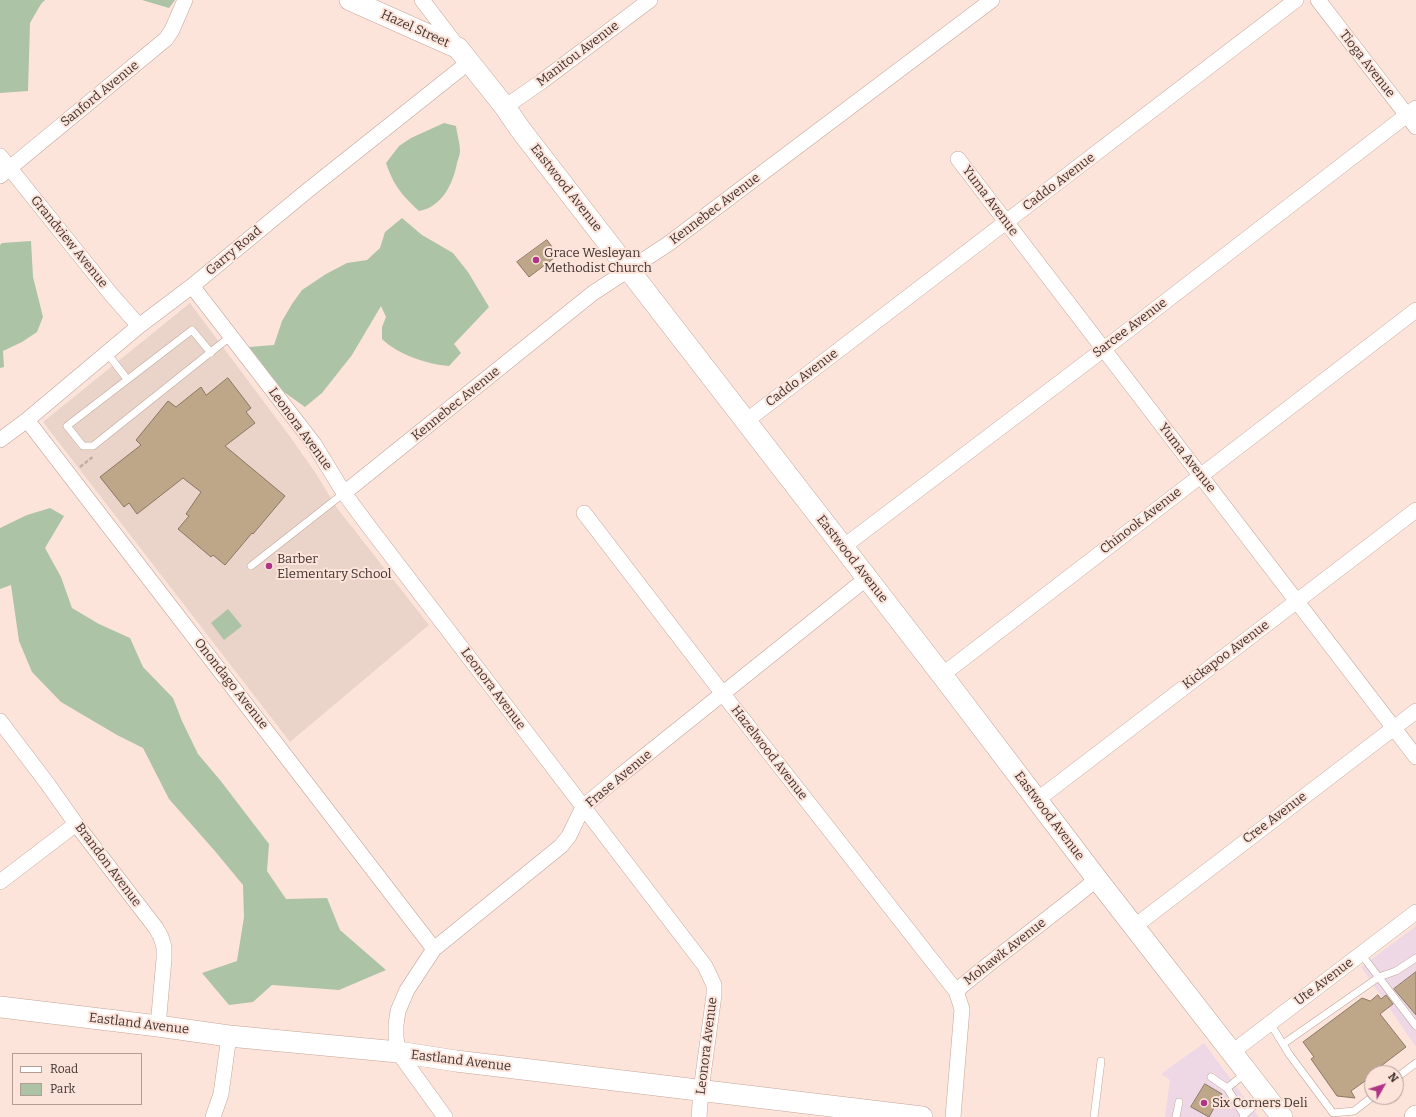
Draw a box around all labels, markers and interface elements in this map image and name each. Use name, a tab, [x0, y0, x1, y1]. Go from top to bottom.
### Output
street label: Hazel Street	[378, 7, 452, 51]
street label: Manitou Avenue	[534, 18, 622, 90]
street label: Tioga Avenue	[1336, 27, 1398, 101]
street label: Sanford Avenue	[58, 58, 142, 130]
street label: Eastwood Avenue	[527, 141, 605, 235]
street label: Caddo Avenue	[1020, 150, 1098, 214]
street label: Yuma Avenue	[959, 163, 1021, 239]
street label: Kennebec Avenue	[667, 170, 763, 248]
street label: Grandview Avenue	[27, 193, 111, 291]
street label: Garry Road	[203, 223, 265, 279]
place label: Grace Wesleyan Methodist Church	[544, 245, 652, 276]
marker: Grace Wesleyan Methodist Church	[531, 255, 541, 265]
street label: Sarcee Avenue	[1090, 295, 1170, 361]
street label: Caddo Avenue	[763, 346, 841, 410]
street label: Kennebec Avenue	[409, 364, 503, 444]
street label: Leonora Avenue	[265, 385, 335, 473]
street label: Yuma Avenue	[1155, 420, 1219, 496]
street label: Chinook Avenue	[1097, 484, 1185, 558]
street label: Eastwood Avenue	[813, 512, 891, 606]
place label: Barber Elementary School	[277, 551, 392, 582]
marker: Barber Elementary School	[264, 561, 274, 571]
street label: Kickapoo Avenue	[1180, 617, 1272, 693]
street label: Onondago Avenue	[191, 635, 271, 733]
street label: Leonora Avenue	[457, 645, 529, 733]
street label: Hazelwood Avenue	[727, 703, 811, 803]
street label: Frase Avenue	[583, 747, 655, 811]
street label: Eastwood Avenue	[1011, 769, 1087, 863]
street label: Cree Avenue	[1240, 789, 1310, 847]
street label: Brandon Avenue	[72, 820, 144, 910]
street label: Mohawk Avenue	[961, 915, 1049, 989]
street label: Ute Avenue	[1292, 955, 1356, 1009]
street label: Leonora Avenue	[693, 996, 721, 1096]
street label: Eastland Avenue	[88, 1010, 190, 1038]
street label: Eastland Avenue	[410, 1047, 512, 1075]
legend	[12, 1053, 142, 1105]
text: Road	[50, 1062, 78, 1076]
north arrow	[1364, 1065, 1404, 1105]
text: N	[1385, 1070, 1401, 1085]
text: Park	[50, 1082, 75, 1096]
place label: Six Corners Deli	[1212, 1095, 1308, 1111]
marker: Six Corners Deli	[1199, 1098, 1209, 1108]

